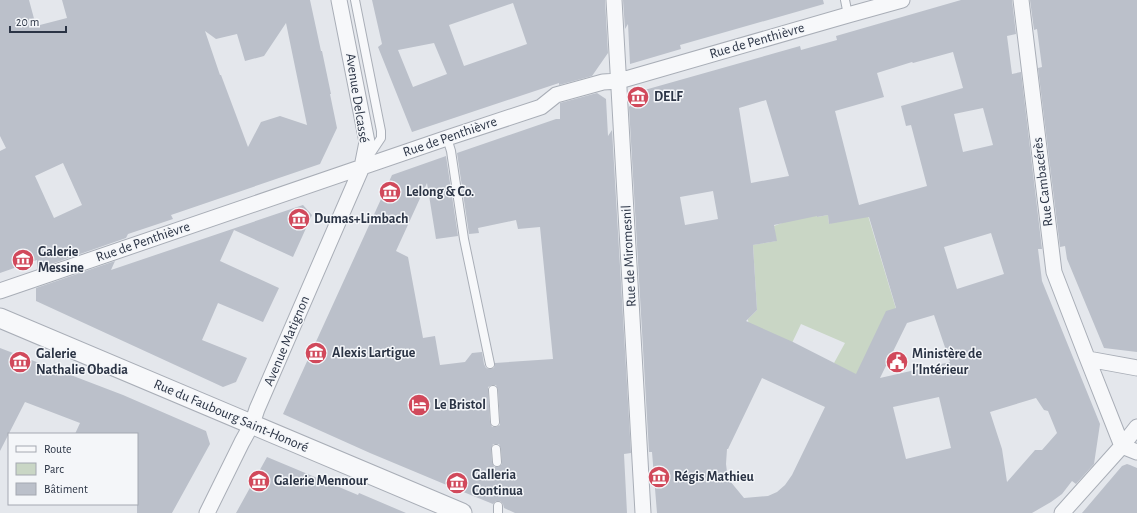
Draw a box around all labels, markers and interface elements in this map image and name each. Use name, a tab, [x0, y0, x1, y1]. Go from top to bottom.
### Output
scale bar	[10, 8, 66, 34]
text: 20 m	[16, 16, 39, 28]
street label: Rue de Penthièvre	[708, 21, 806, 61]
street label: Avenue Delcassé	[343, 52, 371, 144]
museum icon: DELF	[625, 84, 651, 110]
place label: DELF	[654, 90, 683, 104]
street label: Rue de Penthièvre	[401, 114, 499, 160]
street label: Rue Cambacérès	[1031, 137, 1055, 227]
museum icon: Lelong & Co.	[377, 179, 403, 205]
place label: Lelong & Co.	[406, 185, 474, 199]
street label: Rue de Miromesnil	[619, 205, 639, 307]
museum icon: Dumas+Limbach	[286, 206, 312, 232]
place label: Dumas+Limbach	[314, 212, 408, 226]
street label: Rue de Penthièvre	[94, 219, 192, 265]
place label: Galerie Messine	[38, 245, 84, 275]
museum icon: Galerie Messine	[10, 247, 36, 273]
street label: Avenue Matignon	[262, 294, 312, 388]
museum icon: Alexis Lartigue	[303, 340, 329, 366]
place label: Alexis Lartigue	[332, 346, 416, 360]
place label: Galerie Nathalie Obadia	[36, 347, 128, 377]
place label: Ministère de l'Intérieur	[912, 347, 982, 377]
museum icon: Galerie Nathalie Obadia	[7, 349, 33, 375]
public building icon: Ministère de l'Intérieur	[884, 349, 910, 375]
street label: Rue du Faubourg Saint-Honoré	[152, 377, 310, 455]
hotel icon: Le Bristol	[406, 392, 432, 418]
place label: Le Bristol	[434, 398, 486, 412]
legend	[8, 433, 138, 505]
text: Route	[44, 443, 71, 455]
text: Parc	[44, 463, 64, 475]
museum icon: Régis Mathieu	[646, 464, 672, 490]
museum icon: Galerie Mennour	[246, 468, 272, 494]
place label: Galleria Continua	[472, 468, 523, 498]
museum icon: Galleria Continua	[444, 470, 470, 496]
place label: Régis Mathieu	[674, 470, 755, 484]
place label: Galerie Mennour	[274, 474, 368, 488]
text: Bâtiment	[44, 483, 88, 495]

